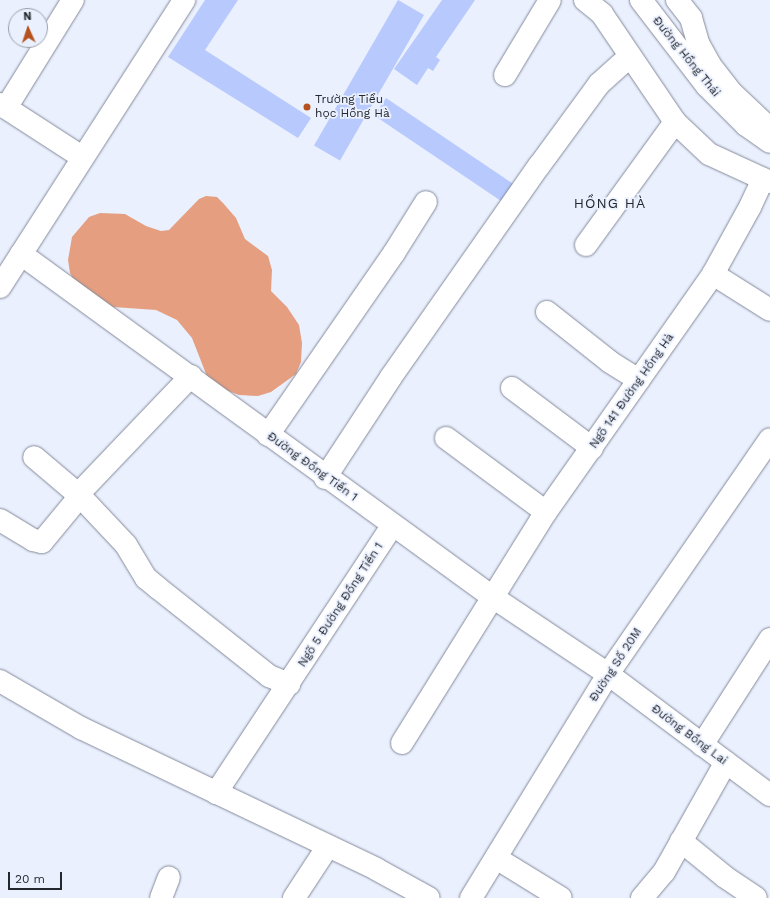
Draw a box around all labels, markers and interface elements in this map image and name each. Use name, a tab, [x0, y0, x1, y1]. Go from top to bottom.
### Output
north arrow	[8, 8, 48, 48]
text: N	[23, 10, 32, 23]
street label: Đường Hồng Thái	[649, 14, 723, 100]
place label: Trường Tiểu học Hồng Hà	[315, 93, 390, 121]
marker: Trường Tiểu học Hồng Hà	[302, 102, 312, 112]
district label: HỒNG HÀ	[574, 195, 646, 211]
street label: Ngõ 141 Đường Hồng Hà	[587, 330, 677, 452]
street label: Đường Đồng Tiến 1	[264, 429, 360, 505]
street label: Ngõ 5 Đường Đồng Tiến 1	[295, 540, 387, 670]
street label: Đường Số 20M	[587, 625, 645, 705]
street label: Đường Bồng Lai	[648, 702, 730, 768]
scale bar	[10, 864, 64, 890]
text: 20 m	[15, 872, 45, 886]

